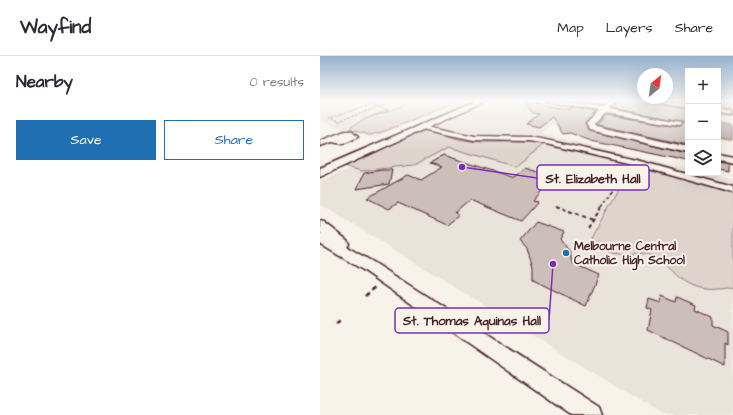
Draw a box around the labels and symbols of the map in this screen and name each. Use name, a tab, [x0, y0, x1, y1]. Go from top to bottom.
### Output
north arrow	[637, 68, 673, 104]
callout: St. Elizabeth Hall	[537, 165, 649, 190]
text: St. Elizabeth Hall	[544, 170, 641, 188]
place label: Melbourne Central Catholic High School	[574, 238, 685, 271]
marker: Melbourne Central Catholic High School	[561, 248, 571, 258]
callout: St. Thomas Aquinas Hall	[395, 308, 549, 333]
text: St. Thomas Aquinas Hall	[402, 312, 541, 331]

